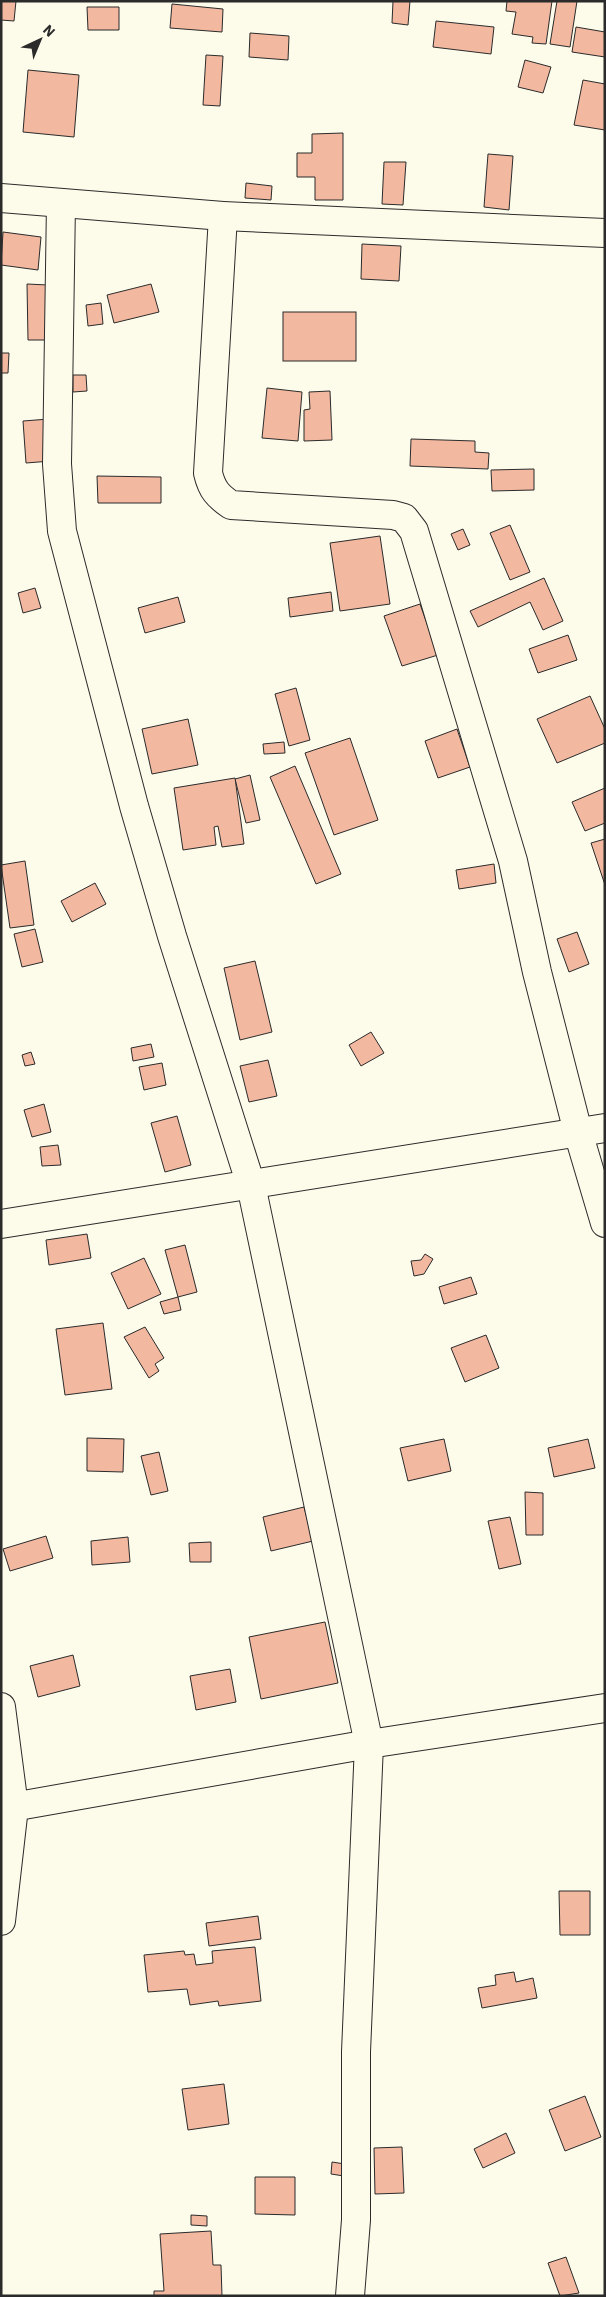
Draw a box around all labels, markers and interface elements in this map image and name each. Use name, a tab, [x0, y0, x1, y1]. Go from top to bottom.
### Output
north arrow	[15, 15, 65, 65]
text: N	[39, 21, 59, 41]

